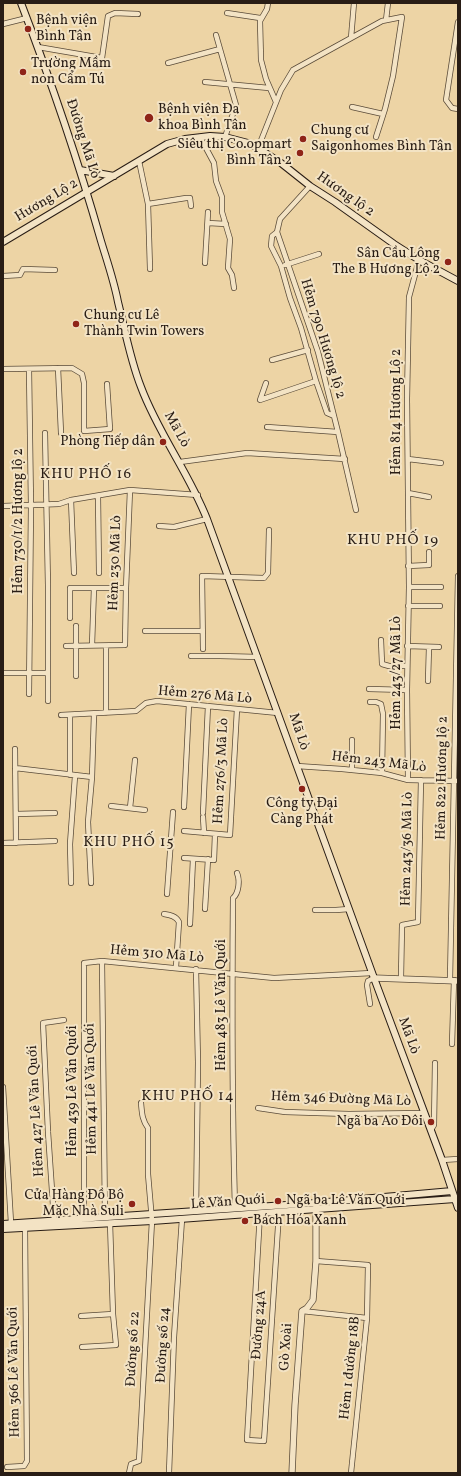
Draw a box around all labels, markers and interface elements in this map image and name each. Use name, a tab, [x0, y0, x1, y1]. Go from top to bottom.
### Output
place label: Bệnh viện Bình Tân	[36, 13, 97, 46]
marker: Bệnh viện Bình Tân	[23, 24, 33, 34]
place label: Trường Mầm non Cẩm Tú	[31, 56, 111, 88]
marker: Trường Mầm non Cẩm Tú	[18, 67, 28, 77]
street label: Đường Mã Lò	[61, 97, 103, 181]
place label: Bệnh viện Đa khoa Bình Tân	[158, 102, 247, 134]
marker: Bệnh viện Đa khoa Bình Tân	[143, 112, 155, 124]
place label: Chung cư Saigonhomes Bình Tân	[311, 123, 452, 156]
marker: Chung cư Saigonhomes Bình Tân	[298, 134, 308, 144]
place label: Siêu thị Co.opmart Bình Tân 2	[177, 137, 292, 170]
marker: Siêu thị Co.opmart Bình Tân 2	[295, 148, 305, 158]
street label: Hương lộ 2	[313, 169, 377, 221]
street label: Hương Lộ 2	[12, 176, 82, 226]
place label: Sân Cầu Lông The B Hương Lộ 2	[332, 246, 440, 278]
marker: Sân Cầu Lông The B Hương Lộ 2	[443, 257, 453, 267]
street label: Hẻm 790 Hương lộ 2	[296, 277, 348, 401]
place label: Chung cư Lê Thành Twin Towers	[84, 308, 204, 340]
marker: Chung cư Lê Thành Twin Towers	[71, 319, 81, 329]
street label: Hẻm 814 Hương Lộ 2	[389, 349, 405, 475]
street label: Mã Lò	[159, 409, 193, 451]
place label: Phòng Tiếp dân	[60, 434, 155, 450]
marker: Phòng Tiếp dân	[158, 437, 168, 447]
street label: Hẻm 730/1/2 Hương lộ 2	[11, 448, 27, 594]
district label: KHU PHỐ 16	[40, 466, 132, 484]
street label: Hẻm 230 Mã Lò	[106, 515, 126, 611]
district label: KHU PHỐ 19	[347, 532, 439, 550]
street label: Hẻm 243/27 Mã Lò	[389, 616, 405, 730]
street label: Hẻm 276 Mã Lò	[157, 684, 253, 708]
street label: Mã Lò	[284, 711, 312, 753]
street label: Hẻm 822 Hương lộ 2	[434, 716, 452, 840]
street label: Hẻm 276/3 Mã Lò	[211, 718, 233, 824]
street label: Hẻm 243 Mã Lò	[331, 749, 427, 777]
marker: Công ty Đại Càng Phát	[297, 784, 307, 794]
street label: Hẻm 243/36 Mã Lò	[399, 792, 417, 906]
place label: Công ty Đại Càng Phát	[266, 796, 338, 828]
district label: KHU PHỐ 15	[83, 834, 175, 852]
street label: Hẻm 483 Lê Văn Quới	[214, 939, 230, 1071]
street label: Hẻm 310 Mã Lò	[109, 943, 205, 967]
street label: Mã Lò	[394, 1015, 422, 1057]
street label: Hẻm 441 Lê Văn Quới	[82, 1023, 102, 1155]
street label: Hẻm 439 Lê Văn Quới	[65, 1025, 81, 1157]
street label: Hẻm 427 Lê Văn Quới	[25, 1045, 49, 1177]
district label: KHU PHỐ 14	[141, 1088, 235, 1106]
street label: Hẻm 346 Đường Mã Lò	[271, 1089, 411, 1111]
place label: Ngã ba Ao Đôi	[337, 1114, 423, 1130]
marker: Ngã ba Ao Đôi	[426, 1117, 436, 1127]
place label: Cửa Hàng Đồ Bộ Mặc Nhà Suli	[24, 1188, 124, 1220]
street label: Lê Văn Quới	[190, 1192, 266, 1214]
place label: Ngã ba Lê Văn Quới	[286, 1193, 405, 1209]
marker: Ngã ba Lê Văn Quới	[273, 1196, 283, 1206]
marker: Cửa Hàng Đồ Bộ Mặc Nhà Suli	[127, 1199, 137, 1209]
place label: Bách Hóa Xanh	[253, 1213, 347, 1229]
marker: Bách Hóa Xanh	[240, 1216, 250, 1226]
street label: Đường 24A	[249, 1290, 271, 1360]
street label: Hẻm 366 Lê Văn Quới	[5, 1306, 25, 1438]
street label: Đường số 24	[154, 1306, 174, 1384]
street label: Đường số 22	[124, 1311, 144, 1387]
street label: Hẻm 1 đường 18B	[337, 1315, 365, 1421]
street label: Gò Xoài	[277, 1323, 297, 1371]

